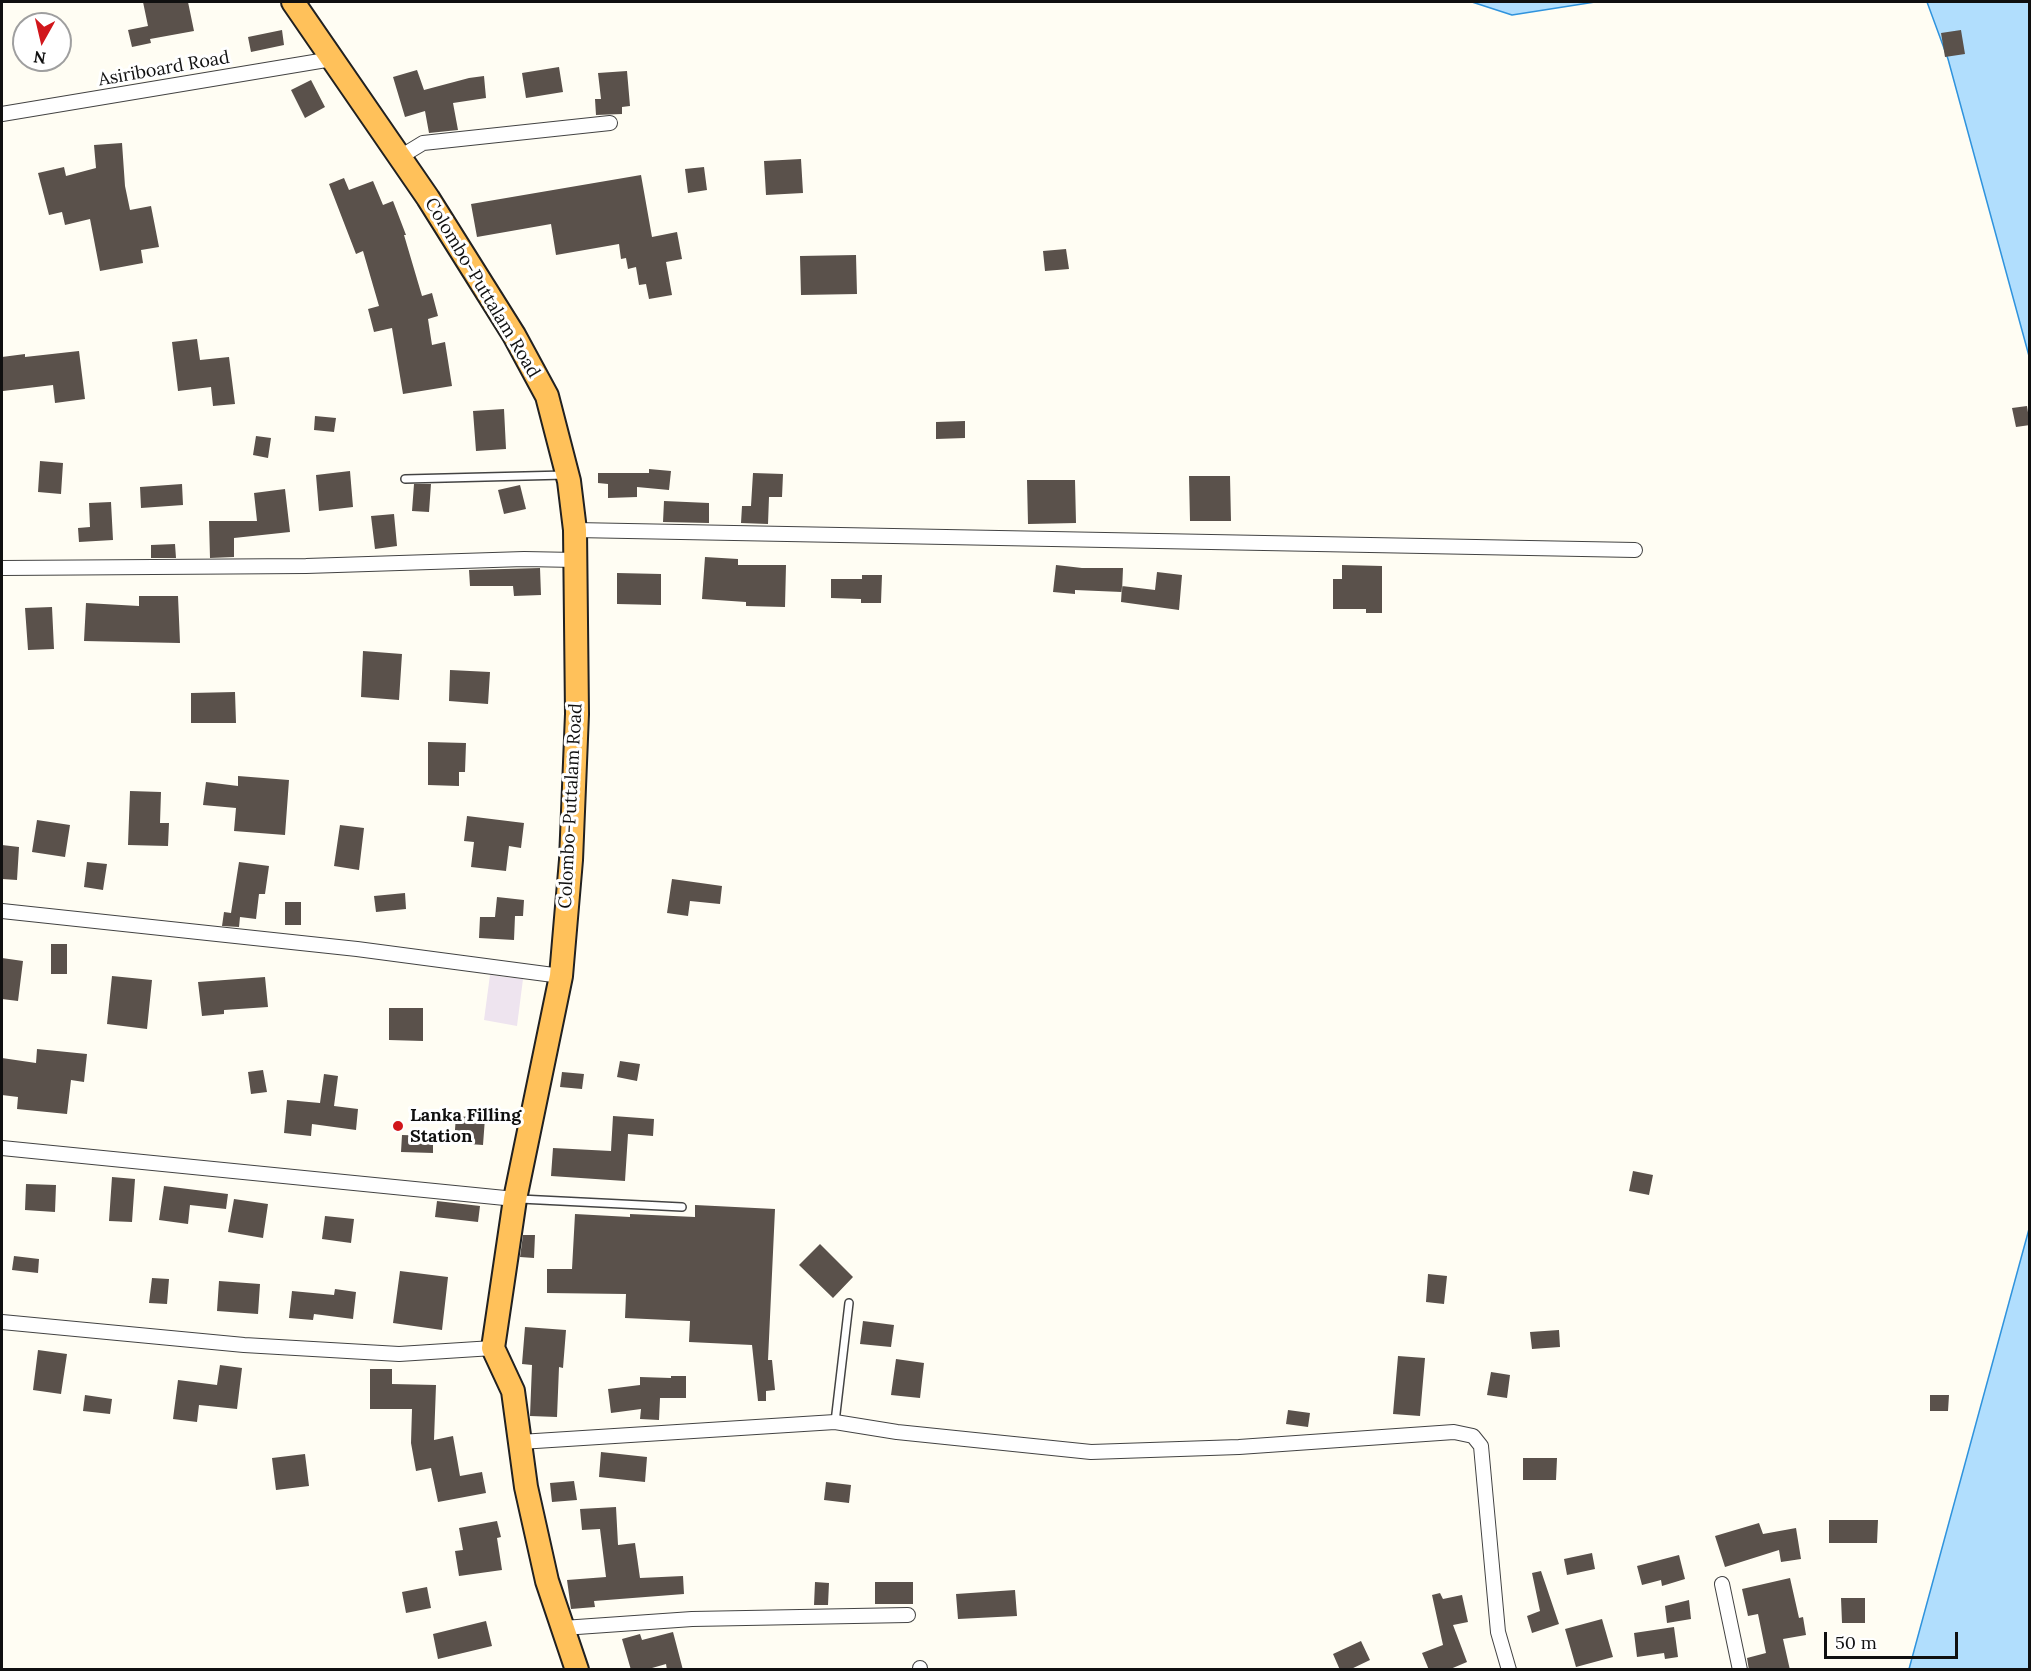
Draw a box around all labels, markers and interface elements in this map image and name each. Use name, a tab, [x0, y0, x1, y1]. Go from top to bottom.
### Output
north arrow	[12, 12, 72, 72]
text: N	[32, 47, 47, 69]
street label: Asiriboard Road	[97, 47, 231, 91]
street label: Colombo-Puttalam Road	[420, 194, 544, 382]
street label: Colombo-Puttalam Road	[555, 703, 587, 909]
place label: Lanka Filling Station	[410, 1105, 521, 1148]
marker: Lanka Filling Station	[391, 1119, 405, 1133]
scale bar	[1827, 1620, 1960, 1658]
text: 50 m	[1835, 1631, 1877, 1654]

